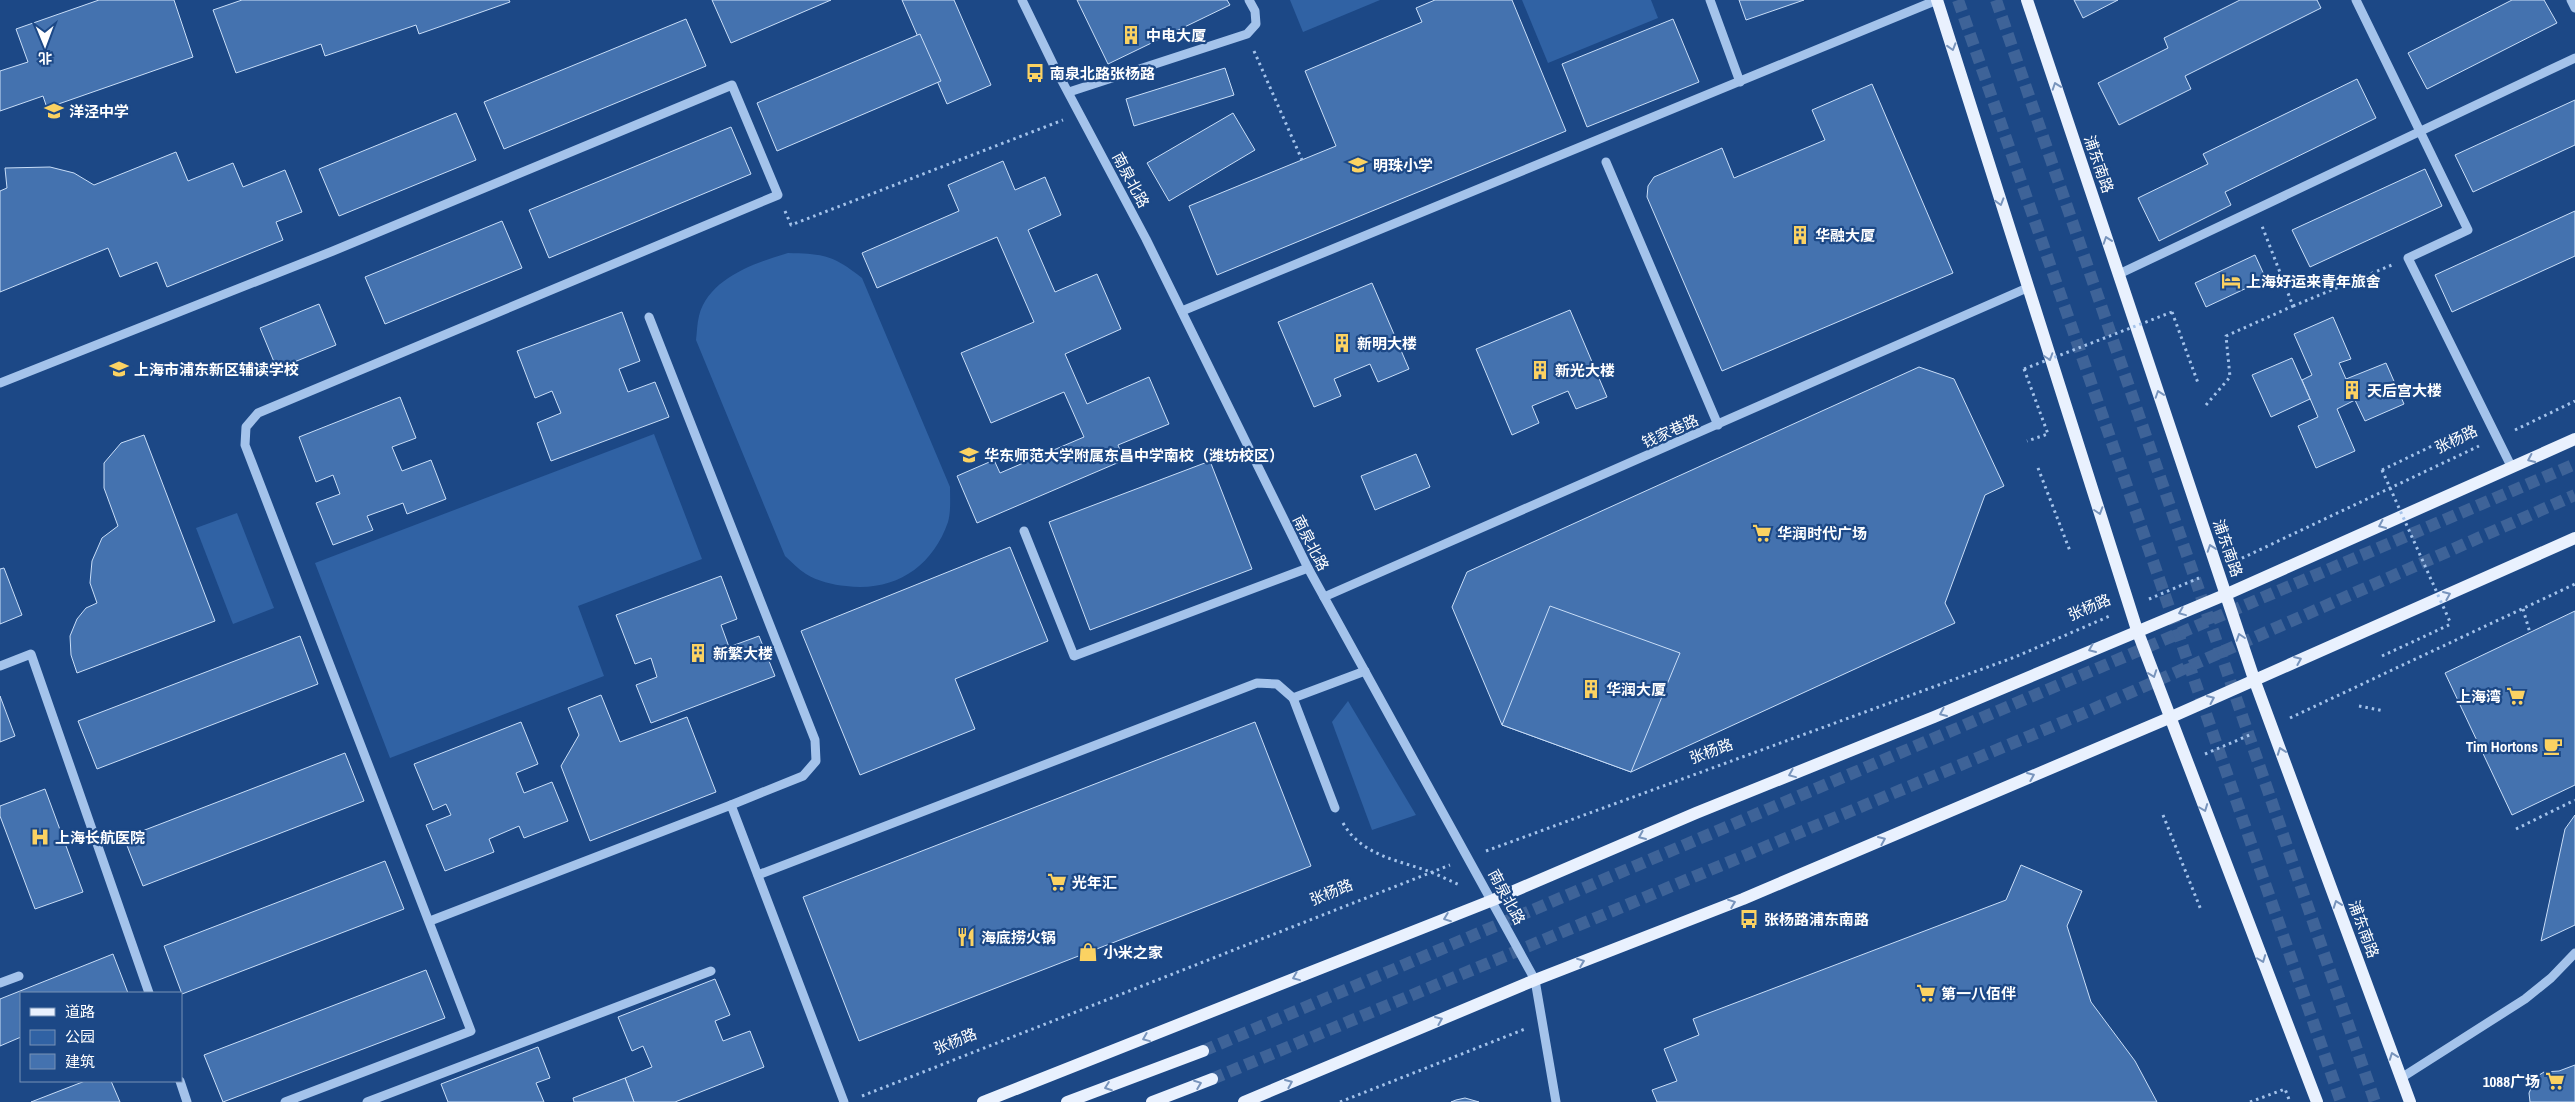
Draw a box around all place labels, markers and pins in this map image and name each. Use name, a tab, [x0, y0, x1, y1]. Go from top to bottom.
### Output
building icon: 中电大厦	[1120, 24, 1142, 46]
place label: 中电大厦	[1146, 25, 1206, 46]
bus stop icon: 南泉北路张杨路	[1024, 62, 1046, 84]
place label: 南泉北路张杨路	[1050, 63, 1155, 84]
school or university icon: 洋泾中学	[43, 100, 65, 122]
place label: 洋泾中学	[69, 101, 129, 122]
school or university icon: 明珠小学	[1347, 154, 1369, 176]
place label: 明珠小学	[1373, 155, 1433, 176]
building icon: 华融大厦	[1789, 224, 1811, 246]
place label: 华融大厦	[1815, 225, 1875, 246]
hotel icon: 上海好运来青年旅舍	[2220, 270, 2242, 292]
place label: 上海好运来青年旅舍	[2246, 271, 2381, 292]
building icon: 新明大楼	[1331, 332, 1353, 354]
place label: 新明大楼	[1357, 333, 1417, 354]
school or university icon: 上海市浦东新区辅读学校	[108, 358, 130, 380]
place label: 上海市浦东新区辅读学校	[134, 359, 299, 380]
building icon: 新光大楼	[1529, 359, 1551, 381]
place label: 新光大楼	[1555, 360, 1615, 381]
building icon: 天后宫大楼	[2341, 379, 2363, 401]
place label: 天后宫大楼	[2367, 380, 2442, 401]
school or university icon: 华东师范大学附属东昌中学南校（潍坊校区）	[958, 444, 980, 466]
place label: 华东师范大学附属东昌中学南校（潍坊校区）	[984, 445, 1284, 466]
supermarket icon: 华润时代广场	[1751, 522, 1773, 544]
place label: 华润时代广场	[1777, 523, 1867, 544]
building icon: 新繁大楼	[687, 642, 709, 664]
place label: 新繁大楼	[713, 643, 773, 664]
building icon: 华润大厦	[1580, 678, 1602, 700]
place label: 华润大厦	[1606, 679, 1666, 700]
supermarket icon: 上海湾	[2505, 685, 2527, 707]
place label: 上海湾	[2456, 686, 2501, 707]
cafe icon: Tim Hortons	[2542, 735, 2564, 757]
place label: Tim Hortons	[2466, 736, 2538, 757]
hospital icon: 上海长航医院	[29, 826, 51, 848]
place label: 上海长航医院	[55, 827, 145, 848]
supermarket icon: 光年汇	[1046, 871, 1068, 893]
place label: 光年汇	[1072, 872, 1117, 893]
bus stop icon: 张杨路浦东南路	[1738, 908, 1760, 930]
place label: 张杨路浦东南路	[1764, 909, 1869, 930]
restaurant icon: 海底捞火锅	[955, 926, 977, 948]
place label: 海底捞火锅	[981, 927, 1056, 948]
shop icon: 小米之家	[1077, 941, 1099, 963]
place label: 小米之家	[1103, 942, 1163, 963]
supermarket icon: 第一八佰伴	[1915, 982, 1937, 1004]
place label: 第一八佰伴	[1941, 983, 2016, 1004]
supermarket icon: 1088广场	[2544, 1070, 2566, 1092]
place label: 1088广场	[2483, 1071, 2540, 1092]

